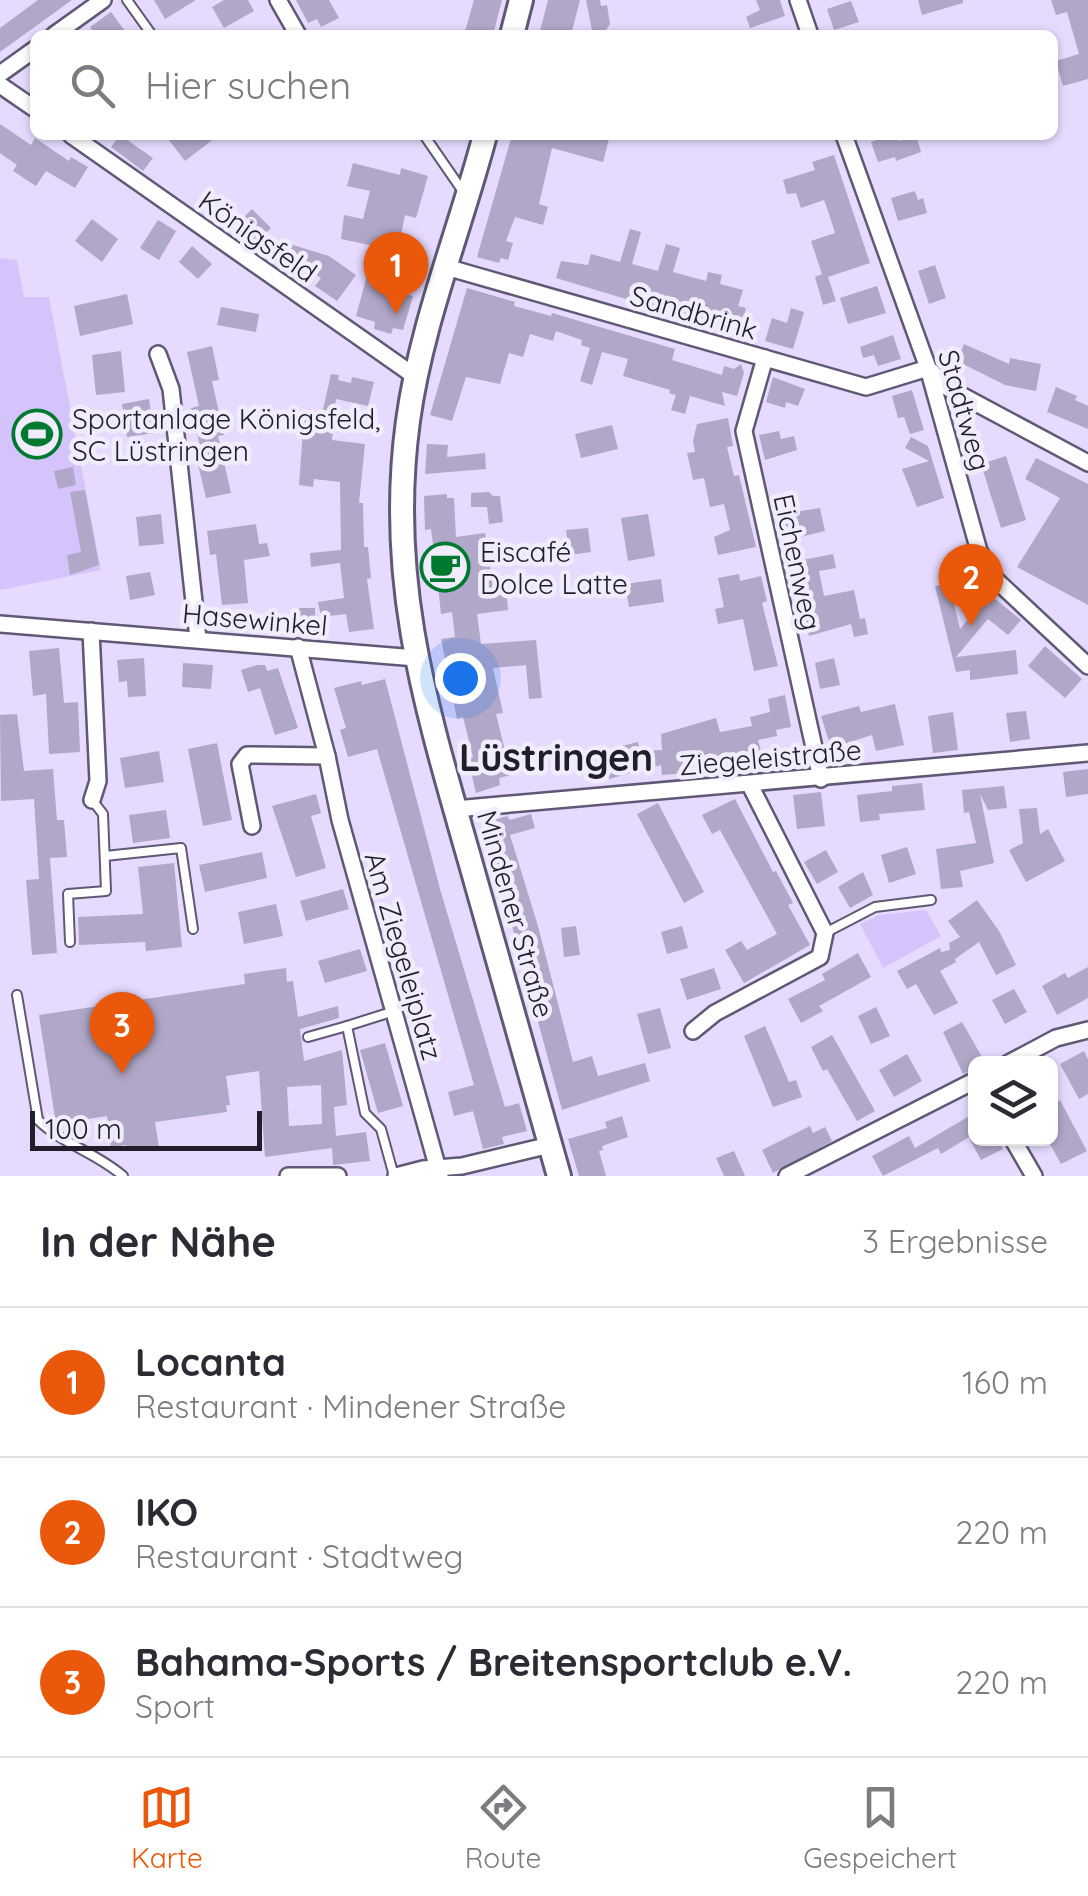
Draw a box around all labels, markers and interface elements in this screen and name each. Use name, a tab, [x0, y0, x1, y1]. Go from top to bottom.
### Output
search box	[30, 30, 1058, 140]
icon: search	[65, 58, 120, 113]
text: Hier suchen	[145, 61, 351, 109]
street label: Königsfeld	[192, 183, 324, 289]
pin: 1	[364, 232, 428, 314]
street label: Sandbrink	[626, 277, 762, 347]
street label: Stadtweg	[931, 346, 999, 474]
place label: Sportanlage Königsfeld, SC Lüstringen	[72, 401, 381, 468]
sports icon: Sportanlage Königsfeld, SC Lüstringen	[11, 408, 63, 460]
street label: Eichenweg	[766, 491, 830, 633]
place label: Eiscafé Dolce Latte	[480, 534, 628, 601]
cafe icon: Eiscafé Dolce Latte	[419, 541, 471, 593]
pin: 2	[938, 544, 1004, 626]
street label: Hasewinkel	[181, 595, 329, 643]
your location	[435, 653, 486, 704]
street label: Ziegeleistraße	[677, 732, 863, 782]
district label: Lüstringen	[459, 733, 653, 781]
street label: Mindener Straße	[470, 806, 562, 1022]
street label: Am Ziegeleiplatz	[358, 848, 450, 1064]
pin: 3	[90, 992, 154, 1074]
map controls	[968, 1056, 1058, 1146]
button: layers	[968, 1056, 1058, 1146]
scale bar	[30, 1106, 262, 1150]
text: 100 m	[45, 1111, 122, 1146]
text: In der Nähe	[40, 1215, 276, 1268]
text: 3 Ergebnisse	[862, 1221, 1048, 1261]
text: Locanta	[135, 1338, 286, 1386]
text: 1	[66, 1362, 79, 1402]
text: 160 m	[962, 1362, 1048, 1402]
text: Restaurant · Mindener Straße	[135, 1386, 566, 1426]
text: IKO	[135, 1488, 198, 1536]
text: 2	[63, 1512, 82, 1552]
text: 220 m	[956, 1512, 1048, 1552]
text: Restaurant · Stadtweg	[135, 1536, 464, 1576]
text: Bahama-Sports / Breitensportclub e.V.	[135, 1638, 852, 1686]
text: 3	[64, 1662, 81, 1702]
text: 220 m	[956, 1662, 1048, 1702]
text: Sport	[135, 1686, 215, 1726]
tab: Karte	[131, 1780, 203, 1875]
tab: Route	[465, 1780, 541, 1875]
tab: Gespeichert	[803, 1780, 957, 1875]

